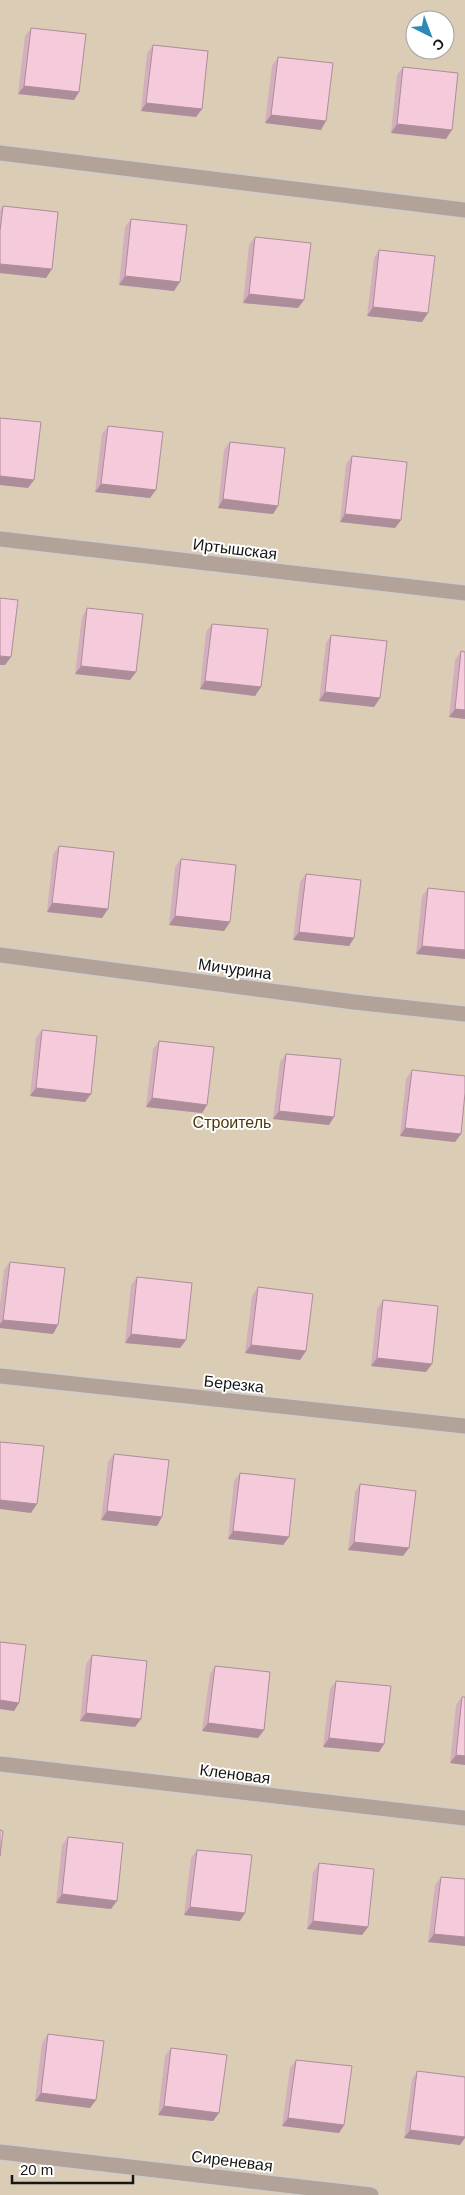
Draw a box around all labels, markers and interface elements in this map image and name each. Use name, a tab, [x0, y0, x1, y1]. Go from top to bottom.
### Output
north arrow	[405, 10, 455, 60]
text: С	[430, 35, 448, 54]
street label: Иртышская	[192, 535, 278, 563]
street label: Мичурина	[197, 955, 273, 983]
park label: Строитель	[193, 1114, 271, 1131]
street label: Березка	[203, 1372, 265, 1396]
street label: Кленовая	[199, 1761, 271, 1787]
street label: Сиреневая	[190, 2148, 274, 2174]
scale bar	[12, 2152, 134, 2184]
text: 20 m	[20, 2161, 53, 2178]

